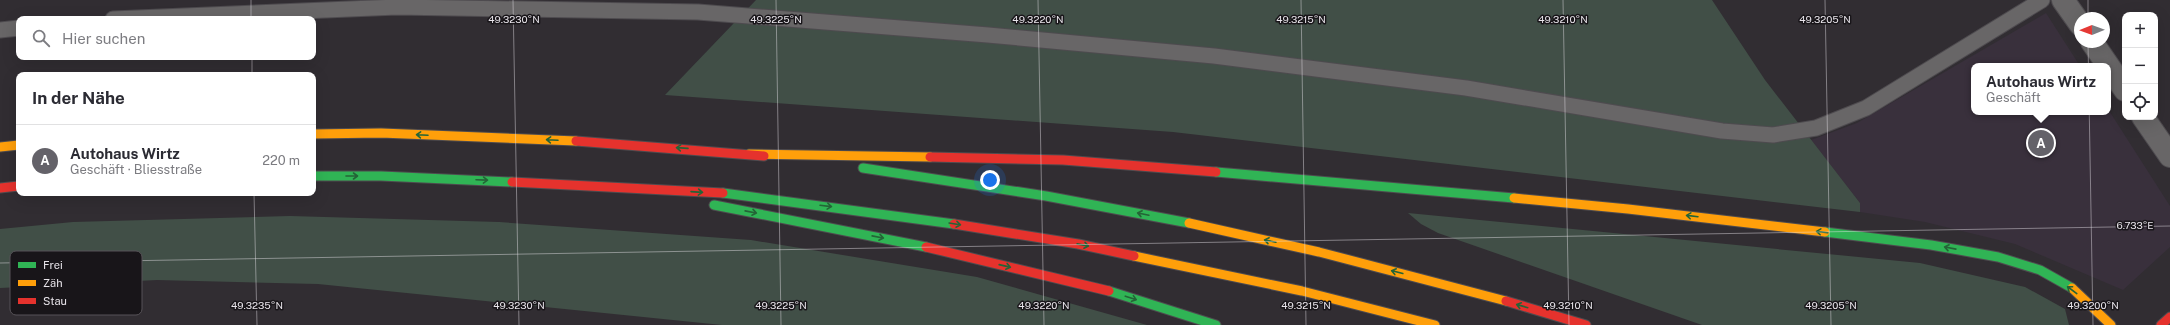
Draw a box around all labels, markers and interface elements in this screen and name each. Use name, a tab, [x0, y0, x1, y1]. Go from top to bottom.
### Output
north arrow	[2074, 12, 2110, 48]
map controls	[2122, 12, 2158, 120]
button: +	[2122, 12, 2158, 48]
text: 49.3230°N	[488, 13, 540, 25]
text: 49.3225°N	[750, 13, 802, 25]
text: 49.3220°N	[1012, 13, 1064, 25]
text: 49.3215°N	[1276, 13, 1326, 25]
text: 49.3210°N	[1538, 13, 1588, 25]
text: 49.3205°N	[1799, 13, 1851, 25]
search box	[16, 16, 316, 60]
icon: search	[30, 27, 52, 49]
text: Hier suchen	[62, 30, 145, 47]
button: −	[2122, 48, 2158, 84]
popup	[1971, 63, 2111, 115]
text: Autohaus Wirtz	[1986, 73, 2096, 90]
button: locate	[2122, 84, 2158, 120]
text: In der Nähe	[32, 88, 125, 108]
text: Geschäft	[1986, 90, 2041, 105]
pin: A	[2028, 128, 2054, 158]
one-way arrow	[416, 131, 429, 138]
one-way arrow	[546, 137, 559, 144]
text: Autohaus Wirtz	[70, 145, 180, 162]
one-way arrow	[676, 145, 689, 152]
text: A	[40, 153, 50, 168]
text: 220 m	[262, 153, 300, 168]
text: Geschäft · Bliesstraße	[70, 162, 202, 177]
your location	[980, 170, 1000, 190]
one-way arrow	[345, 172, 358, 180]
one-way arrow	[475, 177, 488, 184]
one-way arrow	[690, 188, 703, 195]
one-way arrow	[819, 202, 832, 210]
one-way arrow	[744, 208, 757, 216]
one-way arrow	[1137, 209, 1150, 217]
one-way arrow	[1686, 213, 1699, 220]
text: 6.733°E	[2116, 219, 2154, 231]
one-way arrow	[948, 220, 961, 228]
one-way arrow	[1816, 228, 1829, 236]
one-way arrow	[871, 234, 884, 242]
one-way arrow	[1264, 237, 1277, 245]
one-way arrow	[1076, 242, 1089, 250]
one-way arrow	[1944, 244, 1957, 252]
legend	[10, 251, 142, 315]
text: Frei	[43, 259, 63, 271]
one-way arrow	[998, 262, 1011, 270]
one-way arrow	[1391, 267, 1404, 275]
text: Zäh	[43, 277, 63, 289]
one-way arrow	[2067, 285, 2078, 294]
text: Stau	[43, 295, 67, 307]
one-way arrow	[1124, 295, 1137, 302]
text: 49.3235°N	[231, 299, 283, 311]
text: 49.3230°N	[493, 299, 545, 311]
text: 49.3225°N	[755, 299, 807, 311]
text: 49.3220°N	[1018, 299, 1070, 311]
text: 49.3215°N	[1281, 299, 1331, 311]
text: 49.3210°N	[1543, 299, 1593, 311]
text: 49.3205°N	[1805, 299, 1857, 311]
text: 49.3200°N	[2067, 299, 2119, 311]
one-way arrow	[1516, 302, 1529, 309]

